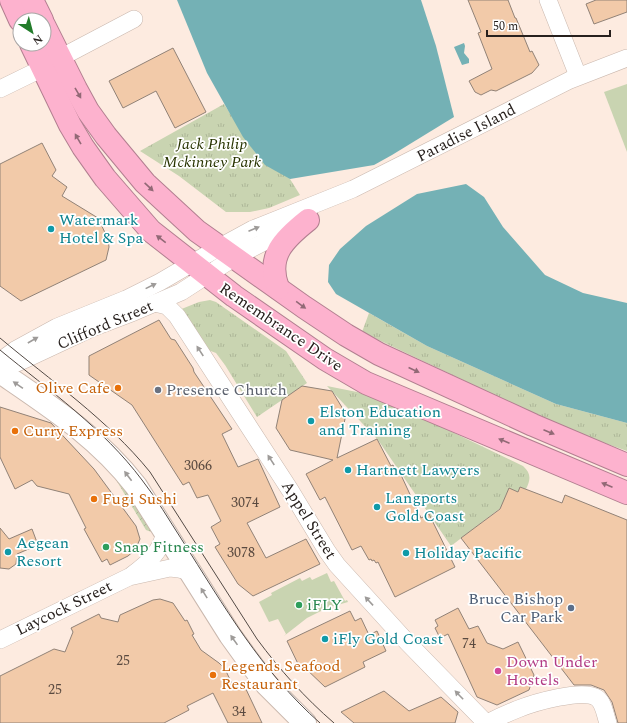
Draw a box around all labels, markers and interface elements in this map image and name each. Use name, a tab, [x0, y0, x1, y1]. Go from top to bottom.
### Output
north arrow	[12, 12, 52, 52]
scale bar	[487, 12, 610, 38]
text: 50 m	[493, 17, 518, 36]
text: N	[29, 30, 46, 49]
one-way arrow	[74, 87, 81, 99]
street label: Paradise Island	[412, 98, 520, 168]
park label: Jack Philip Mckinney Park	[163, 132, 262, 174]
one-way arrow	[75, 133, 82, 145]
one-way arrow	[145, 182, 154, 191]
place label: Watermark Hotel & Spa	[59, 208, 143, 250]
marker: Watermark Hotel & Spa	[46, 224, 56, 234]
one-way arrow	[249, 226, 260, 232]
one-way arrow	[155, 235, 166, 244]
street label: Remembrance Drive	[214, 277, 348, 377]
one-way arrow	[145, 283, 157, 290]
street label: Clifford Street	[53, 294, 157, 356]
one-way arrow	[295, 301, 306, 309]
one-way arrow	[27, 336, 39, 343]
one-way arrow	[196, 346, 204, 356]
one-way arrow	[409, 367, 420, 373]
place label: Olive Cafe	[35, 376, 110, 400]
place label: Presence Church	[166, 378, 287, 402]
one-way arrow	[13, 381, 24, 389]
marker: Olive Cafe	[113, 383, 123, 393]
marker: Presence Church	[153, 385, 163, 395]
place label: Elston Education and Training	[319, 400, 441, 442]
marker: Elston Education and Training	[306, 416, 316, 426]
place label: Curry Express	[23, 419, 123, 443]
marker: Curry Express	[10, 426, 20, 436]
one-way arrow	[544, 429, 556, 435]
one-way arrow	[498, 438, 509, 444]
house number: 3066	[184, 455, 212, 476]
one-way arrow	[267, 455, 275, 465]
place label: Hartnett Lawyers	[356, 458, 480, 482]
marker: Hartnett Lawyers	[343, 465, 353, 475]
one-way arrow	[124, 471, 133, 482]
street label: Appel Street	[275, 476, 343, 564]
one-way arrow	[602, 482, 613, 488]
place label: Langports Gold Coast	[385, 486, 464, 528]
place label: Fugi Sushi	[102, 487, 177, 511]
house number: 3074	[231, 492, 259, 513]
marker: Fugi Sushi	[89, 494, 99, 504]
marker: Langports Gold Coast	[372, 502, 382, 512]
place label: Aegean Resort	[16, 531, 69, 573]
place label: Snap Fitness	[114, 535, 204, 559]
place label: Holiday Pacific	[414, 541, 522, 565]
marker: Snap Fitness	[101, 542, 111, 552]
house number: 3078	[227, 542, 255, 563]
marker: Aegean Resort	[3, 547, 13, 557]
marker: Holiday Pacific	[401, 548, 411, 558]
street label: Laycock Street	[12, 574, 117, 642]
one-way arrow	[201, 587, 208, 599]
place label: Bruce Bishop Car Park	[468, 587, 563, 629]
place label: iFLY	[307, 593, 342, 617]
one-way arrow	[364, 596, 374, 606]
marker: iFLY	[294, 600, 304, 610]
marker: Bruce Bishop Car Park	[566, 603, 576, 613]
place label: iFly Gold Coast	[333, 627, 443, 651]
house number: 74	[462, 633, 476, 654]
marker: iFly Gold Coast	[320, 634, 330, 644]
one-way arrow	[230, 635, 238, 646]
house number: 25	[116, 650, 130, 671]
place label: Down Under Hostels	[506, 650, 597, 692]
place label: Legends Seafood Restaurant	[221, 654, 341, 696]
marker: Down Under Hostels	[493, 666, 503, 676]
marker: Legends Seafood Restaurant	[208, 670, 218, 680]
house number: 25	[48, 679, 62, 700]
one-way arrow	[454, 690, 464, 700]
house number: 34	[232, 701, 246, 722]

